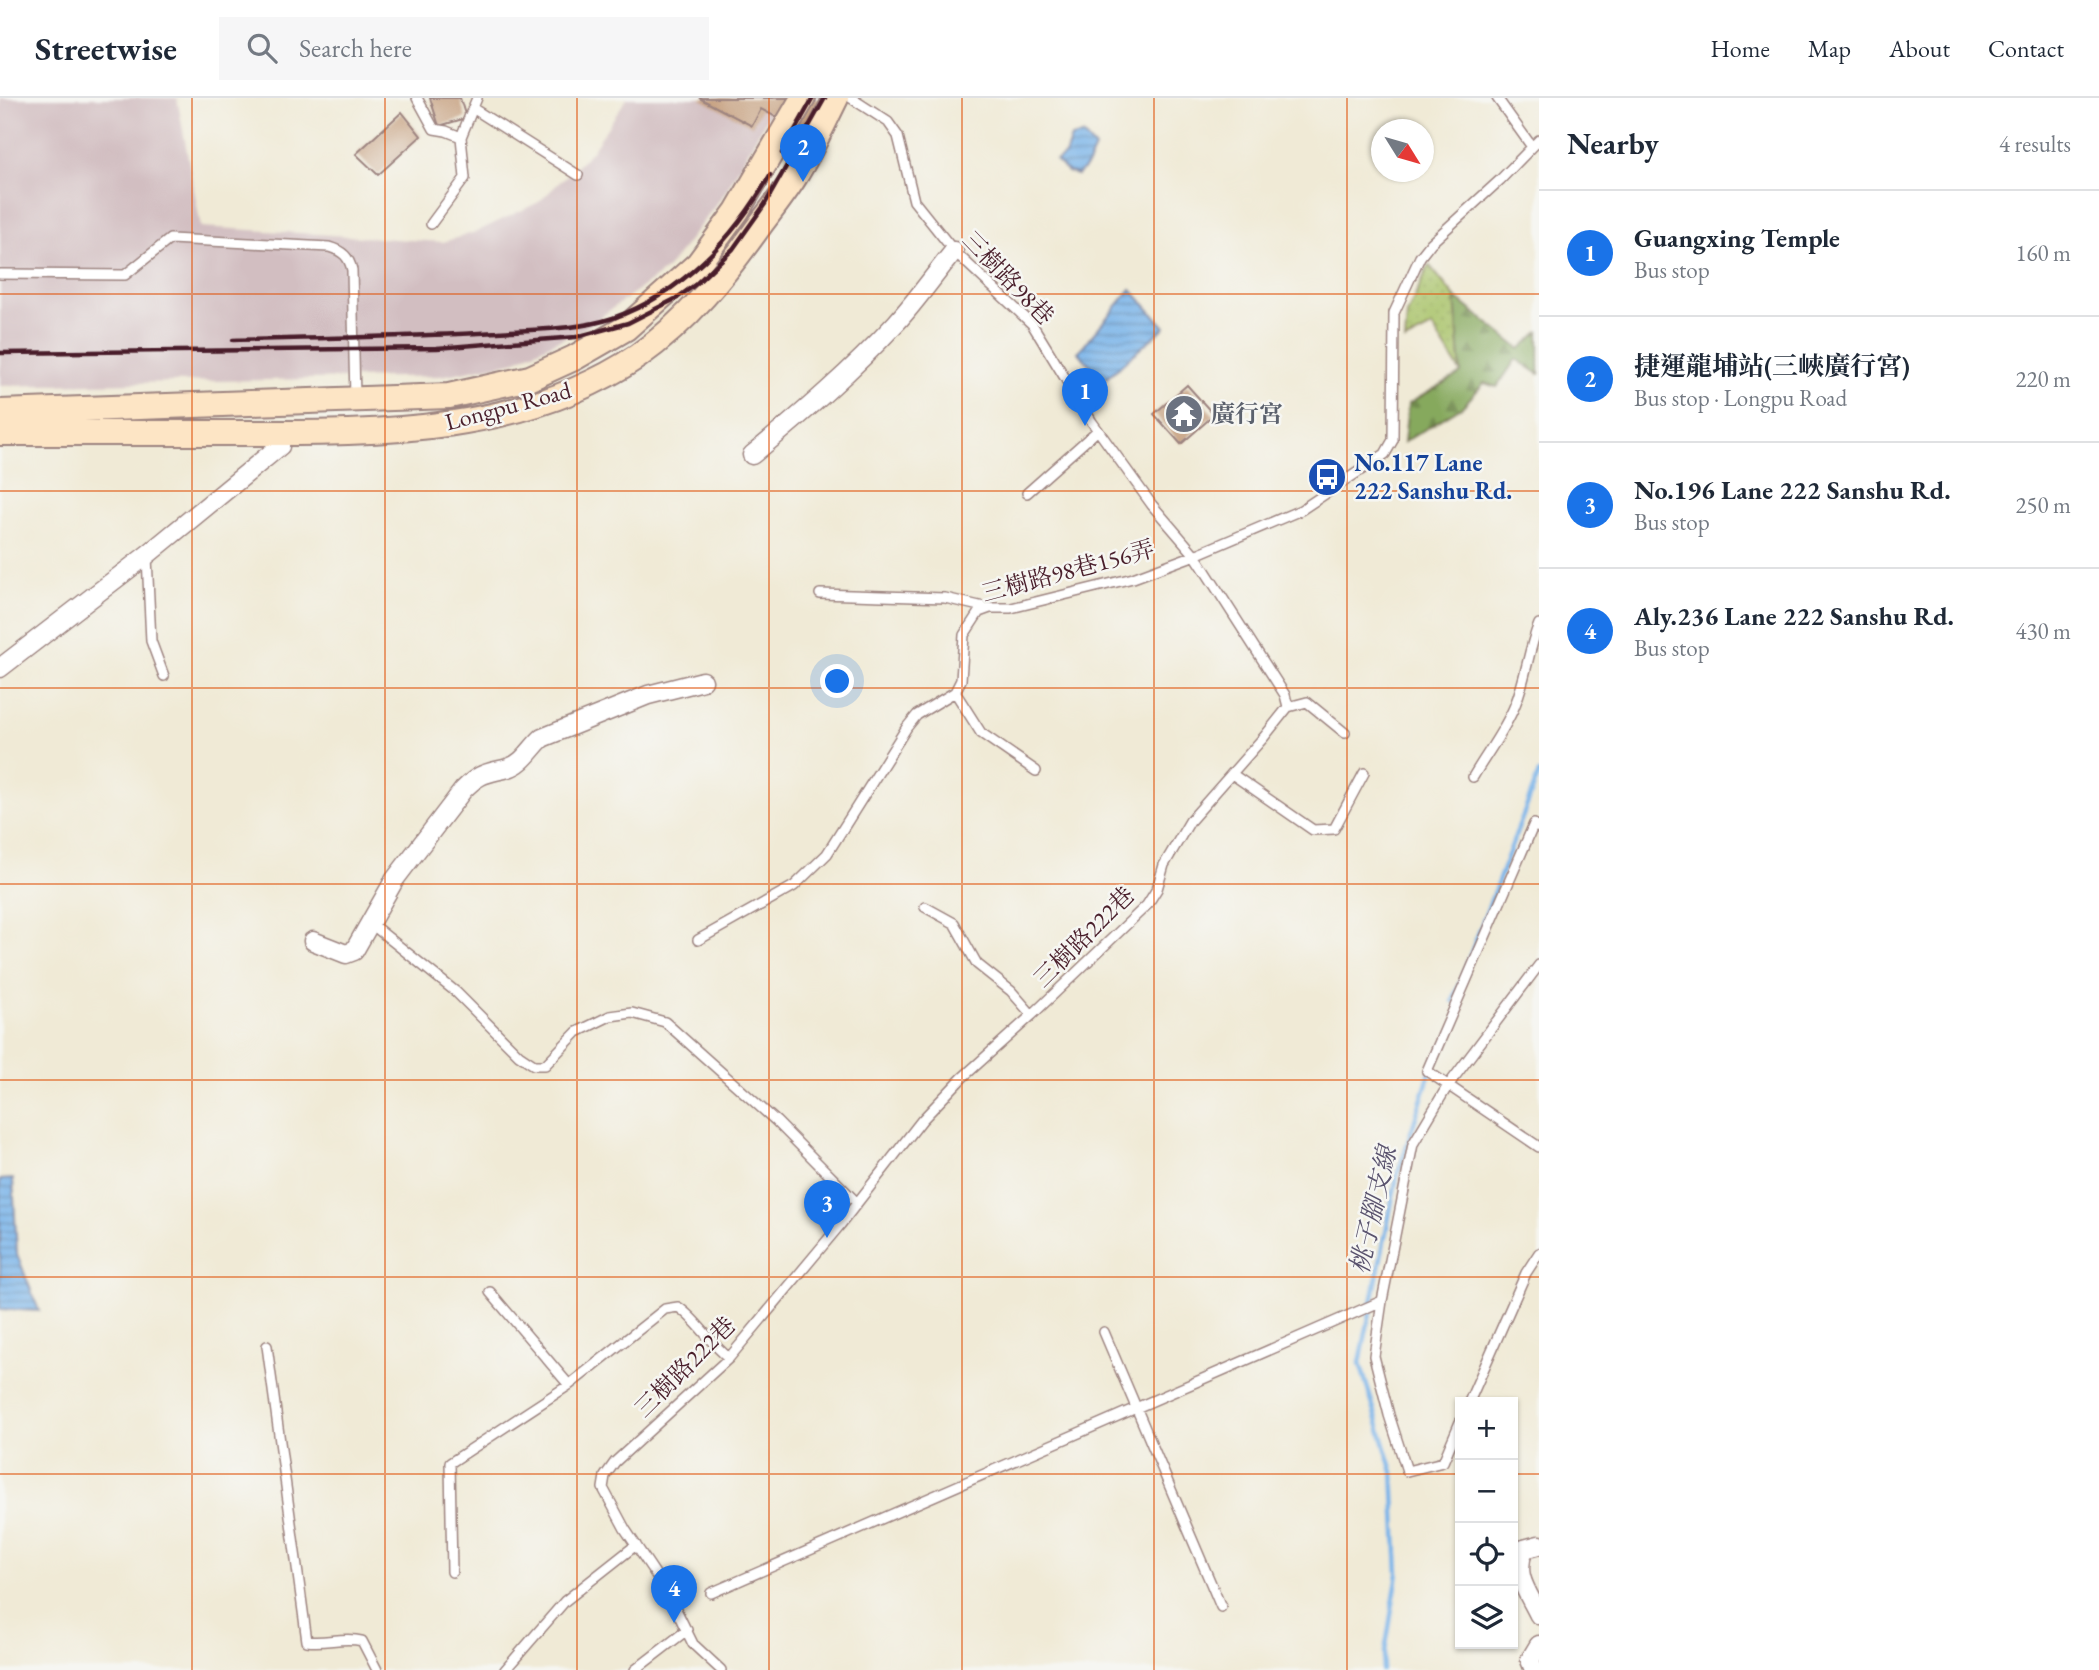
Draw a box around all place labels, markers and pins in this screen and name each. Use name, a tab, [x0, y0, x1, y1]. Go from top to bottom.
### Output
pin: 2	[780, 124, 826, 182]
pin: 1	[1062, 368, 1108, 426]
temple icon: 廣行宮	[1163, 393, 1205, 435]
place label: 廣行宮	[1211, 398, 1283, 429]
place label: No.117 Lane 222 Sanshu Rd.	[1354, 447, 1512, 506]
bus stop icon: No.117 Lane 222 Sanshu Rd.	[1306, 456, 1348, 498]
pin: 3	[804, 1180, 850, 1238]
pin: 4	[651, 1565, 697, 1623]

